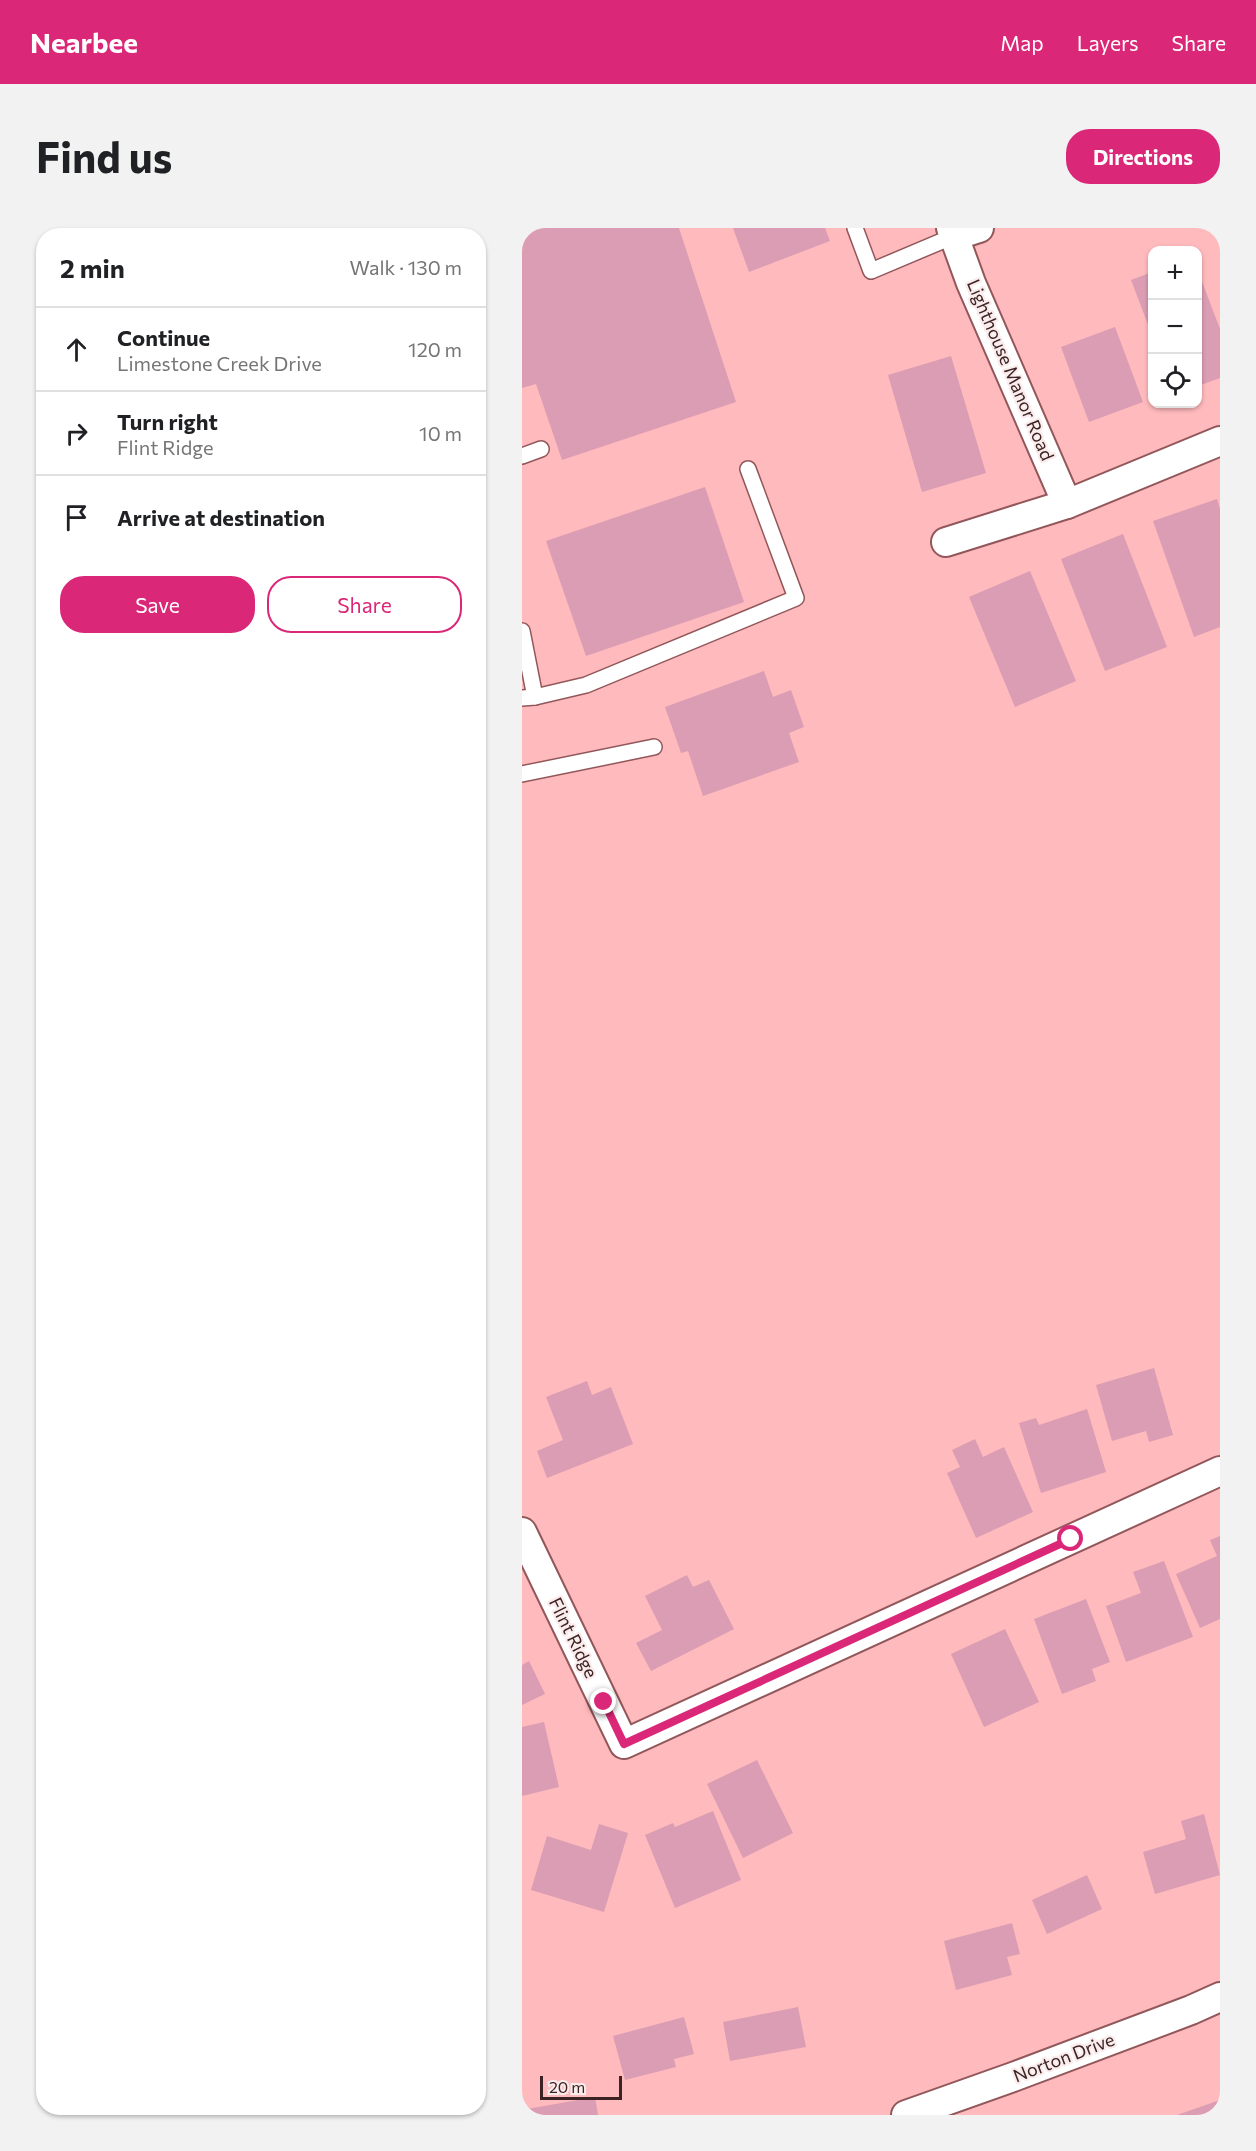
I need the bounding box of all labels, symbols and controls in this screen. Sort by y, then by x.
text: Nearbee [30,25,138,59]
text: Map [1000,30,1044,55]
text: Layers [1077,30,1139,55]
text: Share [1172,30,1226,55]
button: Directions [1066,129,1220,184]
text: Find us [36,130,172,182]
map controls [1148,246,1202,408]
button: + [1148,246,1202,300]
text: 2 min [60,252,125,283]
text: Walk · 130 m [350,255,462,279]
street label: Lighthouse Manor Road [963,276,1059,464]
button: − [1148,300,1202,354]
text: Continue [117,324,210,351]
icon: ahead [60,333,93,366]
text: 120 m [408,337,462,361]
text: Limestone Creek Drive [117,351,322,375]
button: locate [1148,354,1202,408]
text: Turn right [117,408,218,435]
icon: right [60,417,93,450]
text: 10 m [419,421,462,445]
text: Flint Ridge [117,435,213,459]
icon: arrive [60,501,93,534]
text: Arrive at destination [117,504,325,531]
button: Save [60,576,255,633]
button: Share [267,576,462,633]
route start [1057,1525,1083,1551]
street label: Flint Ridge [545,1594,603,1681]
route end [590,1688,616,1714]
street label: Norton Drive [1010,2028,1117,2086]
scale bar [540,2073,622,2100]
text: 20 m [549,2077,585,2096]

